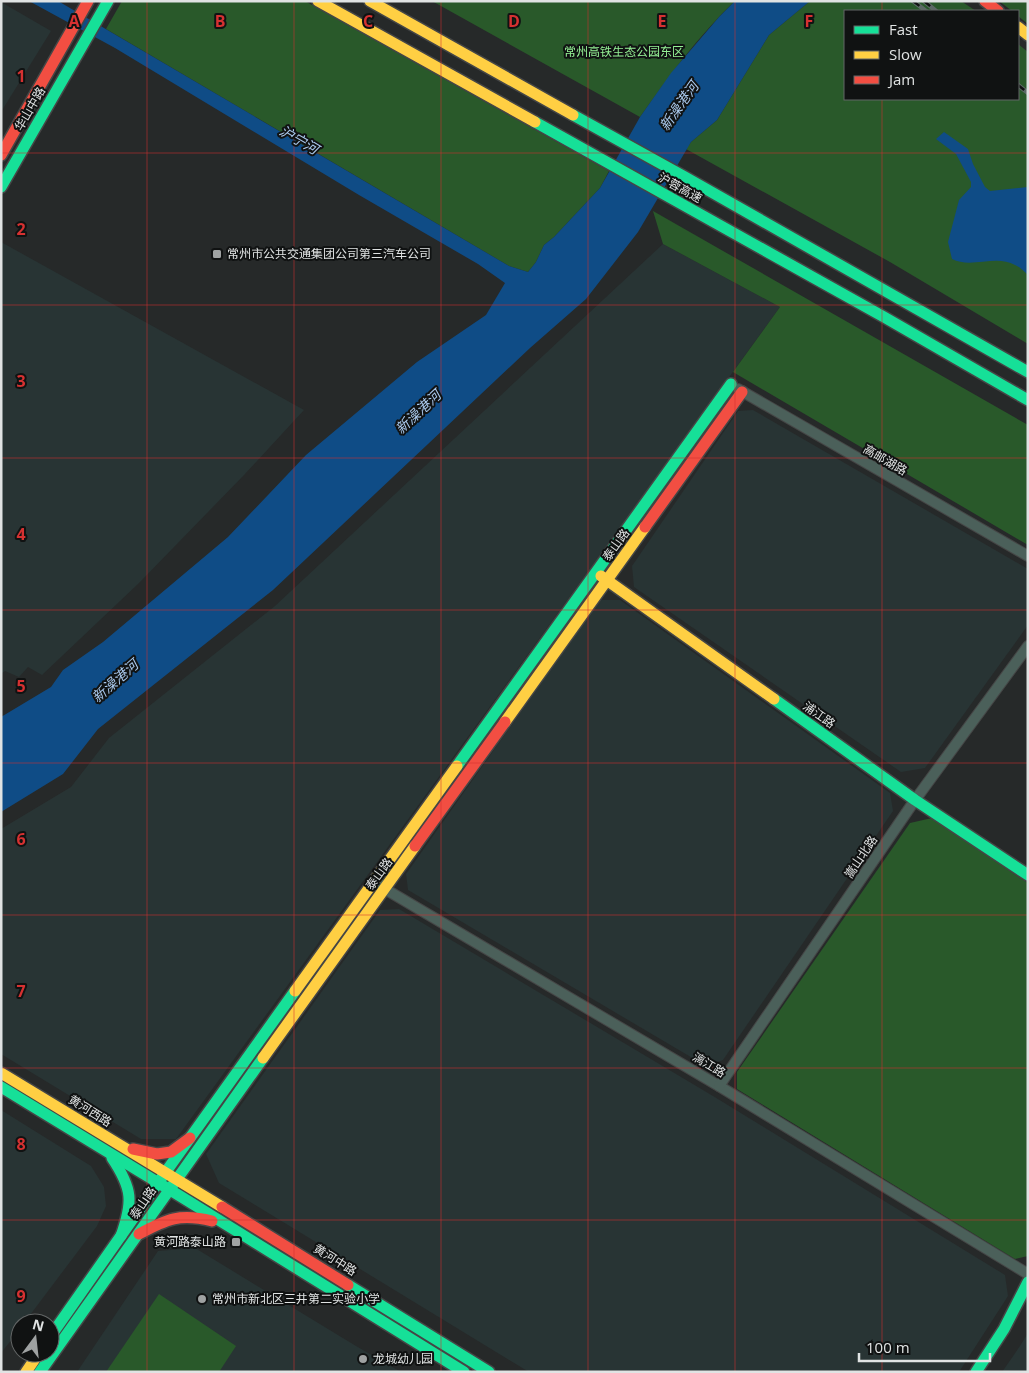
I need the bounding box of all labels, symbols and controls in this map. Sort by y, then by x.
text: A [68,10,80,32]
text: B [215,10,225,32]
text: C [363,10,373,32]
text: D [508,10,520,32]
text: E [658,10,667,32]
text: F [805,10,813,32]
legend [844,10,1019,100]
text: Fast [889,19,918,39]
park label: 常州高铁生态公园东区 [564,43,684,60]
text: Slow [889,44,922,64]
text: 1 [16,65,26,87]
text: Jam [887,69,915,89]
water label: 新澡港河 [655,75,704,134]
street label: 华山中路 [10,84,49,134]
water label: 沪宁河 [276,121,325,160]
street label: 沪蓉高速 [655,168,705,207]
text: 2 [16,218,26,240]
place label: 常州市公共交通集团公司第三汽车公司 [227,245,431,262]
marker: 常州市公共交通集团公司第三汽车公司 [211,248,223,260]
text: 3 [16,370,26,392]
water label: 新澡港河 [391,384,447,438]
street label: 高邮湖路 [860,440,910,479]
text: 4 [16,523,26,545]
street label: 泰山路 [598,525,633,564]
water label: 新澡港河 [87,653,144,706]
text: 5 [16,675,26,697]
street label: 浦江路 [800,697,839,732]
text: 6 [16,828,26,850]
street label: 嵩山北路 [840,832,881,881]
street label: 泰山路 [361,854,396,893]
text: 7 [16,980,26,1002]
street label: 漓江路 [689,1048,729,1081]
street label: 黄河西路 [65,1091,115,1131]
text: 8 [16,1133,26,1155]
street label: 泰山路 [125,1183,160,1222]
place label: 黄河路泰山路 [154,1233,226,1250]
marker: 黄河路泰山路 [230,1236,242,1248]
street label: 黄河中路 [310,1240,360,1280]
text: 9 [16,1285,26,1307]
place label: 常州市新北区三井第二实验小学 [212,1290,380,1307]
marker: 常州市新北区三井第二实验小学 [196,1293,208,1305]
north arrow [10,1313,60,1363]
text: N [31,1314,46,1336]
scale bar [859,1330,990,1362]
text: 100 m [866,1337,910,1357]
place label: 龙城幼儿园 [373,1350,433,1367]
marker: 龙城幼儿园 [357,1353,369,1365]

